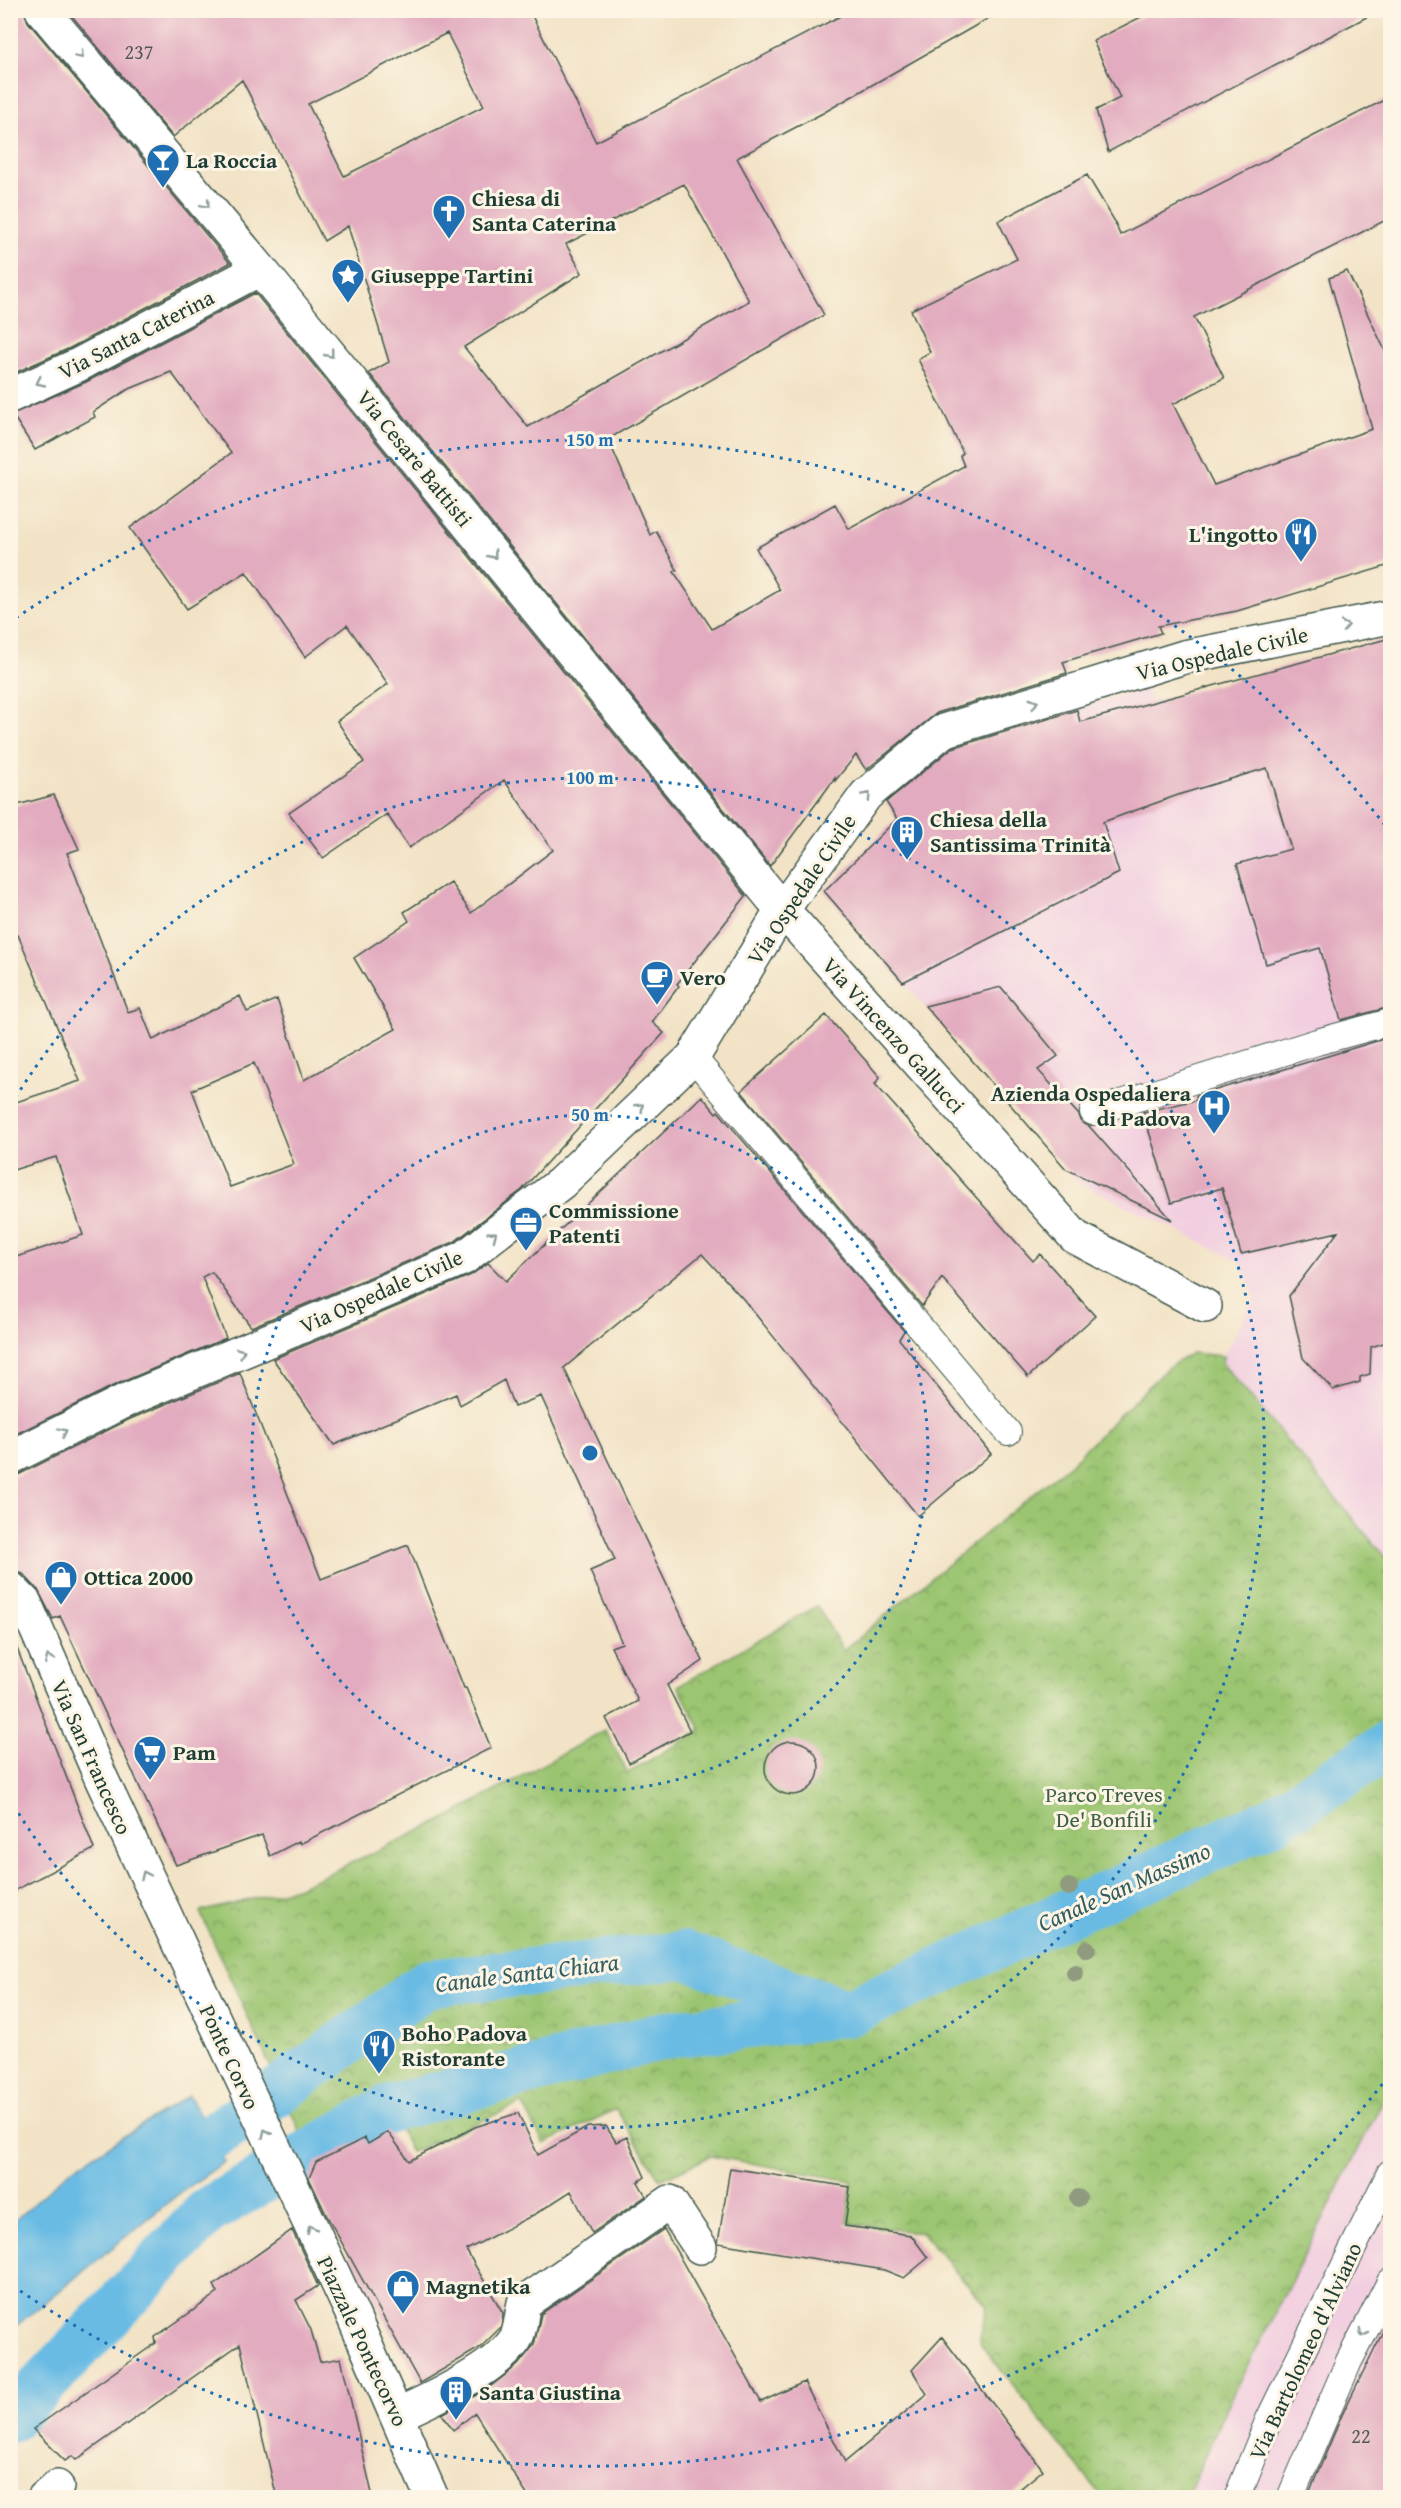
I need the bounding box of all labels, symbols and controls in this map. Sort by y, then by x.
house number: 237 [125,37,153,66]
one-way arrow [73,48,84,59]
bar icon: La Roccia [145,142,181,189]
place label: La Roccia [186,144,278,176]
place label: Chiesa di Santa Caterina [472,182,617,239]
church icon: Chiesa di Santa Caterina [431,193,467,240]
one-way arrow [199,197,210,208]
place icon: Giuseppe Tartini [330,257,366,304]
place label: Giuseppe Tartini [371,259,533,291]
street label: Via Santa Caterina [53,281,220,387]
one-way arrow [323,348,334,359]
one-way arrow [36,375,47,387]
street label: Via Cesare Battisti [350,382,480,534]
text: 150 m [566,426,614,453]
restaurant icon: L'ingotto [1283,516,1319,563]
place label: L'ingotto [1189,518,1278,550]
one-way arrow [486,548,497,559]
street label: Via Ospedale Civile [1133,618,1311,688]
one-way arrow [1340,620,1350,633]
one-way arrow [1028,698,1039,710]
text: 100 m [566,764,614,791]
one-way arrow [860,792,871,802]
place label: Chiesa della Santissima Trinità [930,803,1112,860]
street label: Via Ospedale Civile [739,807,863,971]
building icon: Chiesa della Santissima Trinità [889,814,925,861]
street label: Via Vincenzo Gallucci [815,950,973,1120]
cafe icon: Vero [639,959,675,1006]
place label: Vero [680,961,726,993]
place label: Azienda Ospedaliera di Padova [991,1077,1192,1134]
hospital icon: Azienda Ospedaliera di Padova [1196,1088,1232,1135]
text: 50 m [571,1101,610,1128]
one-way arrow [633,1103,643,1114]
place label: Commissione Patenti [549,1194,679,1251]
office icon: Commissione Patenti [508,1205,544,1252]
one-way arrow [486,1232,497,1243]
street label: Via Ospedale Civile [294,1241,468,1341]
one-way arrow [235,1347,246,1359]
one-way arrow [57,1427,68,1439]
centre of rings [580,1443,600,1463]
shop icon: Ottica 2000 [43,1559,79,1606]
place label: Ottica 2000 [84,1561,193,1593]
one-way arrow [44,1654,56,1665]
street label: Via San Francesco [44,1675,140,1839]
supermarket icon: Pam [132,1734,168,1781]
place label: Pam [173,1736,216,1768]
park label: Parco Treves De' Bonfili [1045,1778,1163,1835]
water label: Canale San Massimo [1032,1833,1216,1940]
one-way arrow [141,1871,153,1882]
water label: Canale Santa Chiara [433,1944,621,2001]
street label: Ponte Corvo [192,1999,268,2115]
place label: Boho Padova Ristorante [402,2017,528,2074]
restaurant icon: Boho Padova Ristorante [361,2028,397,2075]
one-way arrow [261,2129,273,2140]
one-way arrow [306,2224,318,2235]
street label: Via Bartolomeo d'Alviano [1241,2237,1369,2465]
street label: Piazzale Pontecorvo [309,2251,417,2431]
shop icon: Magnetika [385,2268,421,2315]
place label: Magnetika [426,2270,531,2302]
one-way arrow [1359,2327,1370,2337]
building icon: Santa Giustina [438,2374,474,2421]
place label: Santa Giustina [479,2376,622,2408]
house number: 22 [1351,2421,1371,2450]

